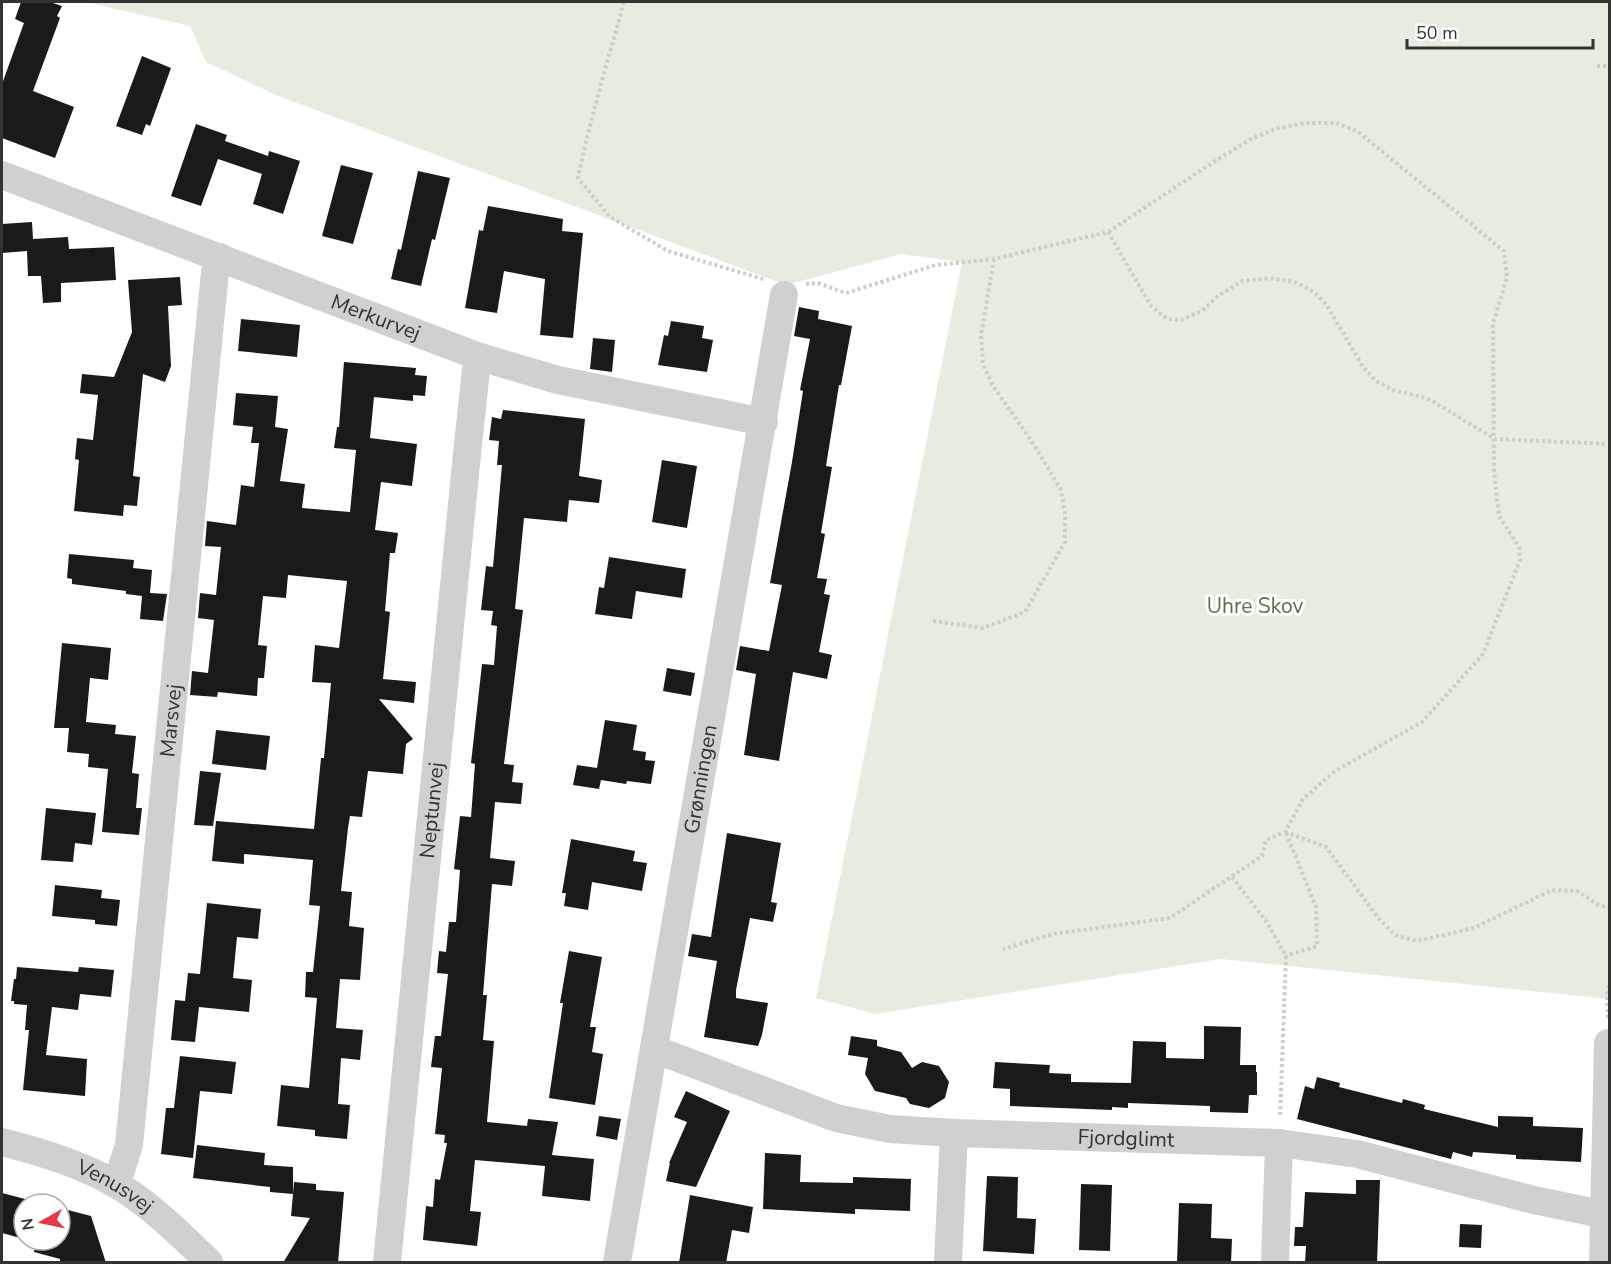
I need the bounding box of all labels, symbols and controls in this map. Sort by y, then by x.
scale bar [1407,12,1593,50]
text: 50 m [1416,21,1458,45]
street label: Merkurvej [327,288,425,347]
park label: Uhre Skov [1207,592,1304,620]
street label: Marsvej [153,683,188,758]
street label: Grønningen [677,722,724,836]
street label: Neptunvej [413,761,450,860]
street label: Fjordglimt [1077,1123,1175,1154]
street label: Venusvej [72,1152,159,1219]
north arrow [12,1192,72,1252]
text: N [16,1217,40,1232]

